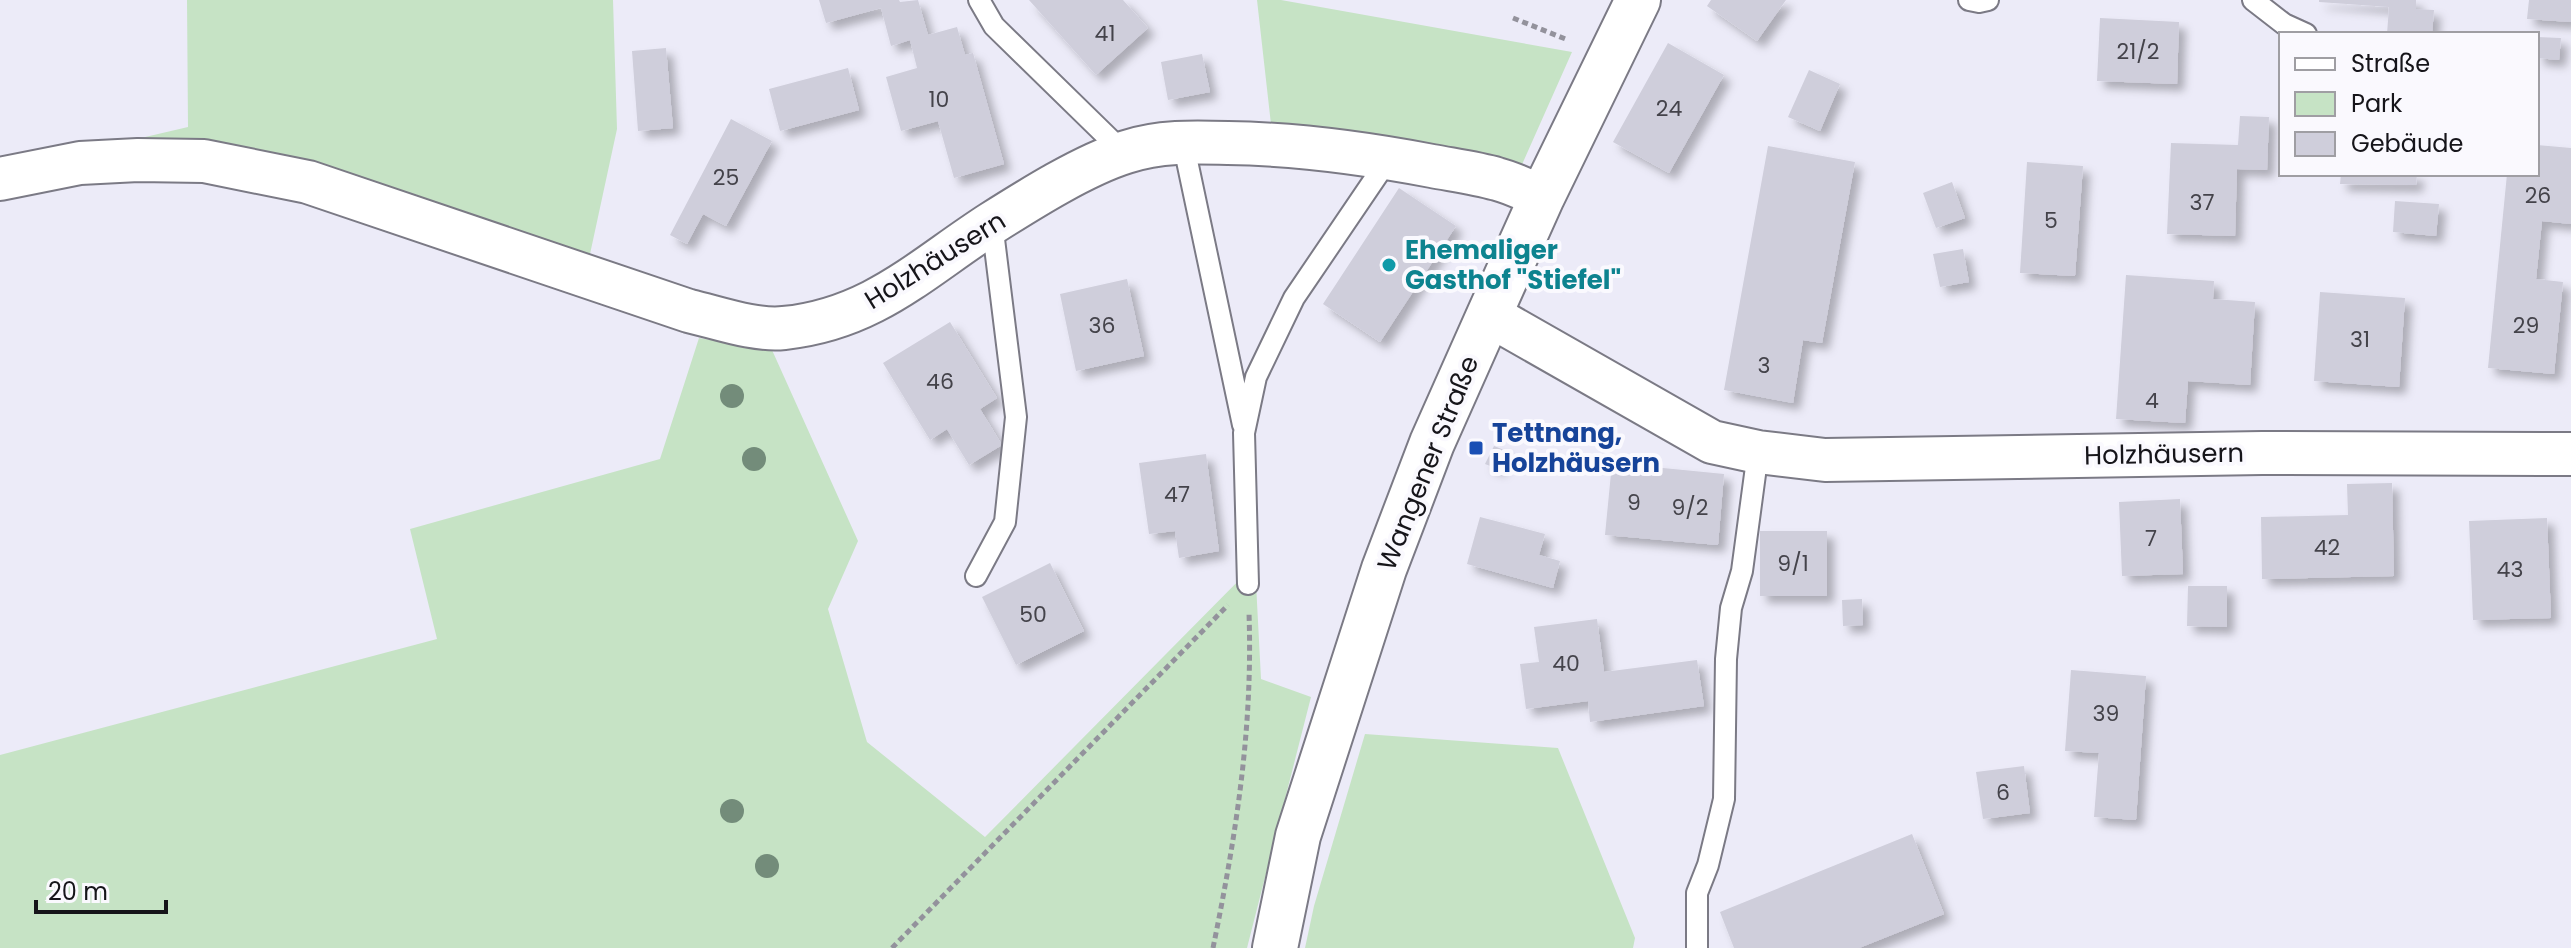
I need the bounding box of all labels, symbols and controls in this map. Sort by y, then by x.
house number: 41 [1095,18,1115,49]
legend [2279,32,2539,176]
house number: 21/2 [2117,36,2159,67]
text: Straße [2351,47,2430,80]
house number: 10 [929,84,949,115]
text: Park [2351,87,2403,120]
house number: 24 [1656,93,1682,124]
text: Gebäude [2351,127,2463,160]
house number: 25 [713,162,739,193]
house number: 26 [2525,180,2551,211]
house number: 37 [2190,187,2214,218]
street label: Holzhäusern [858,202,1012,318]
house number: 5 [2044,205,2058,236]
place label: Ehemaliger Gasthof "Stiefel" [1405,232,1621,298]
marker: Ehemaliger Gasthof "Stiefel" [1380,256,1398,274]
house number: 36 [1089,310,1115,341]
house number: 29 [2513,310,2539,341]
house number: 31 [2350,324,2370,355]
street label: Wangener Straße [1369,350,1487,576]
house number: 3 [1758,350,1770,381]
house number: 46 [926,366,954,397]
house number: 4 [2145,385,2159,416]
place label: Tettnang, Holzhäusern [1492,415,1660,481]
street label: Holzhäusern [2084,435,2244,473]
marker: Tettnang, Holzhäusern [1467,439,1485,457]
house number: 47 [1164,479,1190,510]
house number: 9 [1627,487,1641,518]
house number: 9/2 [1672,492,1708,523]
house number: 7 [2145,523,2157,554]
house number: 42 [2314,532,2340,563]
house number: 9/1 [1777,548,1809,579]
house number: 43 [2497,554,2523,585]
house number: 50 [1019,599,1047,630]
house number: 40 [1552,648,1580,679]
house number: 39 [2093,698,2119,729]
house number: 6 [1996,777,2010,808]
scale bar [36,864,166,914]
text: 20 m [48,875,108,908]

